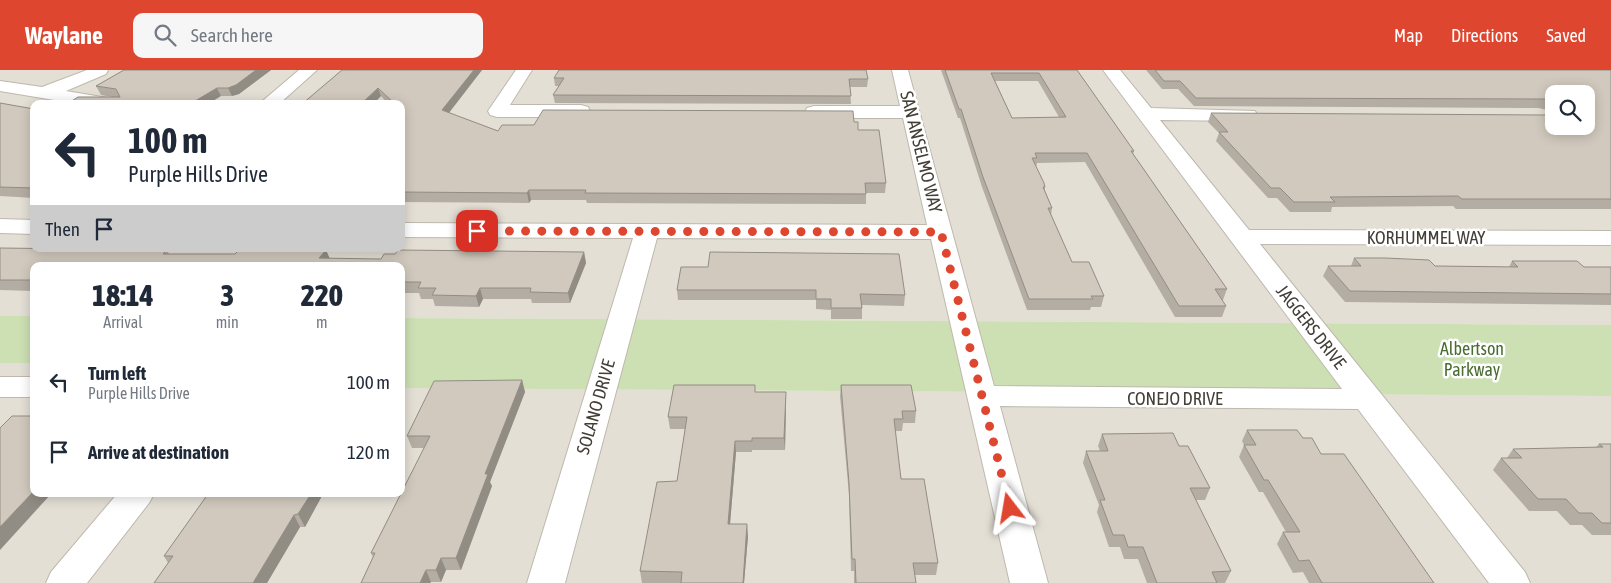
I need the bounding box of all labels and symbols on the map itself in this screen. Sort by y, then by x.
street label: SAN ANSELMO WAY [896,89,947,215]
pin [456,210,498,252]
street label: KORHUMMEL WAY [1367,227,1485,248]
street label: JAGGERS DRIVE [1272,281,1351,373]
park label: Albertson Parkway [1440,338,1504,380]
street label: SOLANO DRIVE [572,357,619,457]
street label: CONEJO DRIVE [1127,388,1223,409]
position arrow [983,481,1035,533]

